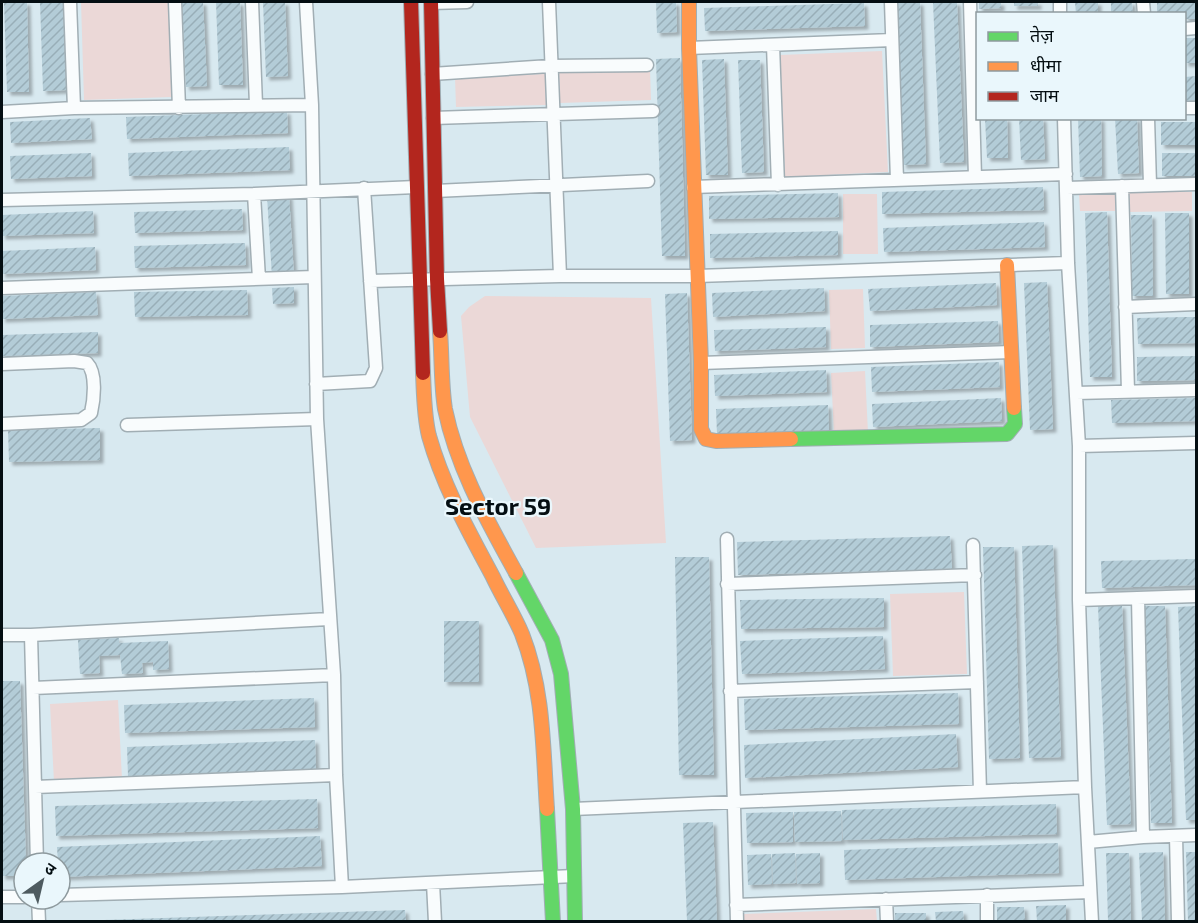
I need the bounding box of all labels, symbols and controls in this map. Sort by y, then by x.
legend [976,12,1186,120]
text: तेज़ [1030,24,1054,46]
text: धीमा [1030,54,1061,76]
text: जाम [1030,84,1060,106]
district label: Sector 59 [445,491,551,520]
north arrow [12,851,72,911]
text: उ [41,858,60,879]

